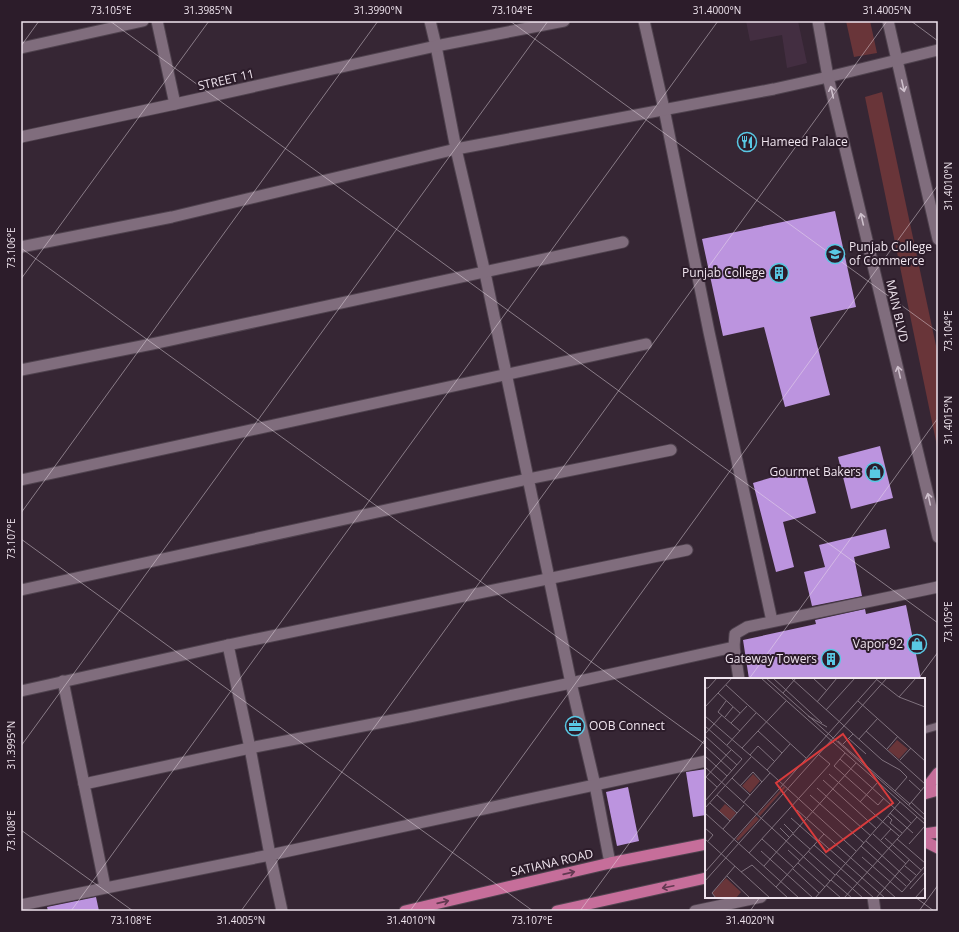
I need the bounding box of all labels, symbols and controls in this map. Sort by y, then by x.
text: 73.105°E [90,3,132,17]
text: 31.3985°N [184,3,232,17]
text: 31.3990°N [354,3,402,17]
text: 73.104°E [491,3,533,17]
text: 31.4000°N [693,3,741,17]
text: 31.4005°N [863,3,911,17]
street label: STREET 11 [196,65,256,94]
one-way arrow [899,80,907,93]
one-way arrow [827,86,835,99]
restaurant icon: Hameed Palace [736,131,758,153]
place label: Hameed Palace [761,133,848,150]
text: 31.4010°N [941,162,955,210]
one-way arrow [858,212,865,225]
text: 73.106°E [4,227,18,269]
place label: Punjab College of Commerce [849,238,932,269]
school or university icon: Punjab College of Commerce [824,243,846,265]
building icon: Punjab College [768,262,790,284]
place label: Punjab College [682,264,765,281]
street label: MAIN BLVD [882,278,913,344]
text: 73.104°E [941,310,955,352]
one-way arrow [894,366,902,379]
text: 31.4015°N [941,396,955,444]
shop icon: Gourmet Bakers [864,461,886,483]
place label: Gourmet Bakers [769,463,861,480]
one-way arrow [925,492,932,505]
text: 73.107°E [4,518,18,560]
text: 73.105°E [941,601,955,643]
shop icon: Vapor 92 [906,633,928,655]
place label: Vapor 92 [853,635,903,652]
building icon: Gateway Towers [820,648,842,670]
place label: Gateway Towers [725,650,817,667]
inset map [705,678,925,898]
office icon: OOB Connect [564,715,586,737]
place label: OOB Connect [589,717,665,734]
text: 31.3995°N [4,721,18,769]
text: 73.108°E [4,810,18,852]
street label: SATIANA ROAD [509,845,595,880]
one-way arrow [562,868,575,876]
one-way arrow [662,883,675,891]
one-way arrow [436,898,449,906]
text: 73.108°E [110,913,152,927]
text: 31.4005°N [217,913,265,927]
text: 31.4010°N [387,913,435,927]
text: 73.107°E [511,913,553,927]
text: 31.4020°N [726,913,774,927]

